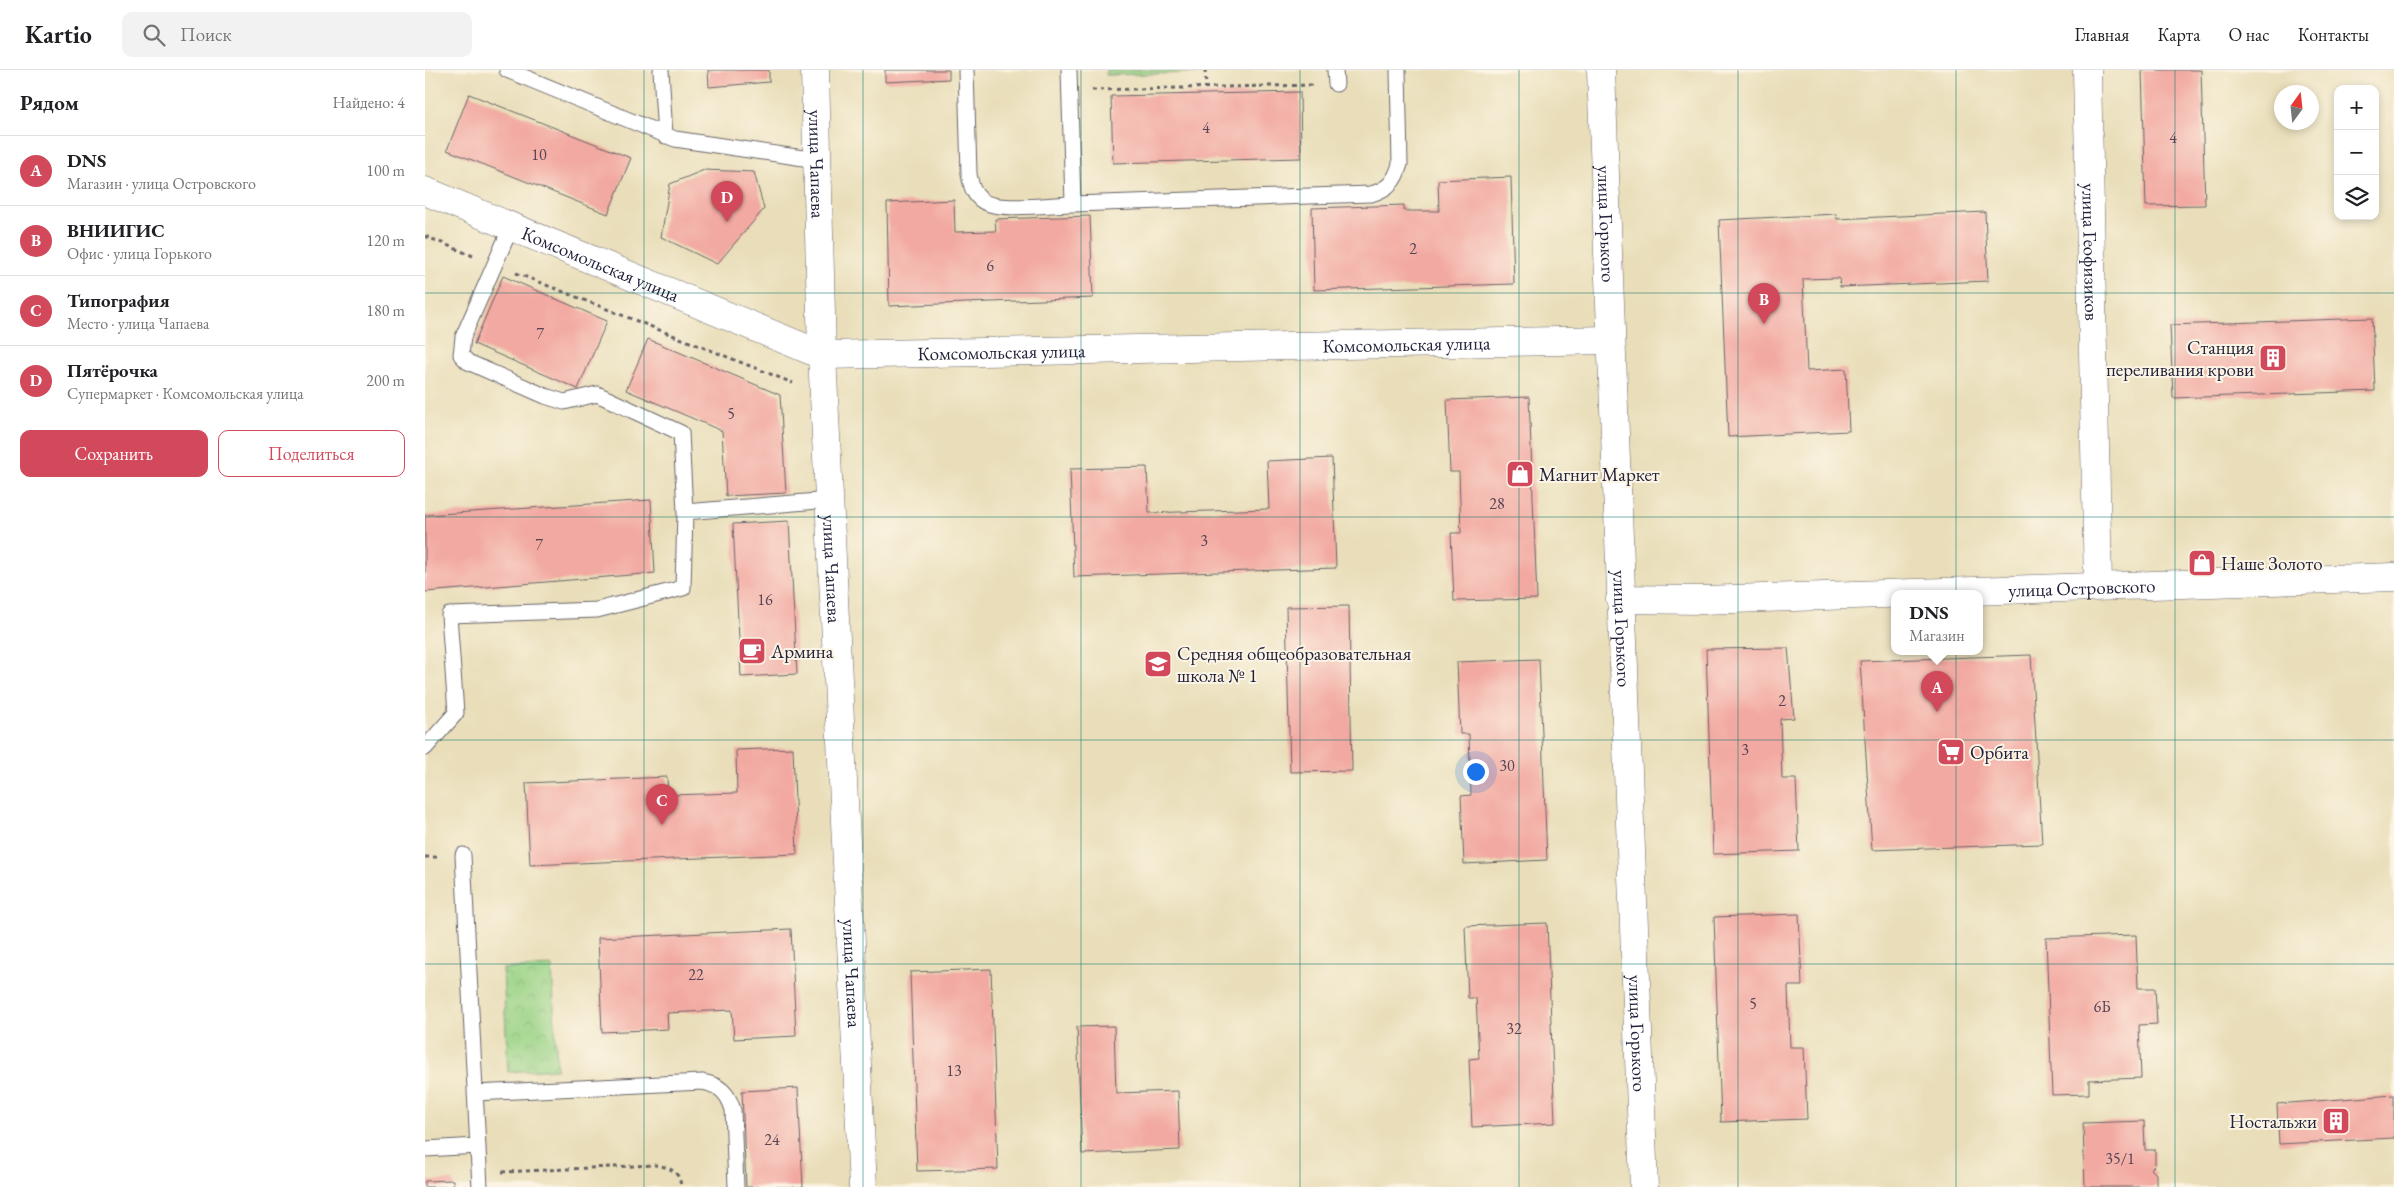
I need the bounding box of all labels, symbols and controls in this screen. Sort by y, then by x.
search box [122,12,472,57]
text: Kartio [25,19,92,50]
icon: search [140,21,168,49]
text: Поиск [180,22,232,47]
text: Главная [2075,23,2129,46]
text: Карта [2157,23,2200,46]
text: О нас [2228,23,2270,46]
text: Контакты [2298,23,2369,46]
north arrow [2274,85,2319,130]
map controls [2334,85,2379,220]
button: + [2334,85,2379,130]
text: Рядом [20,89,79,116]
text: Найдено: 4 [333,92,405,113]
street label: улица Чапаева [803,109,831,219]
house number: 4 [1202,117,1210,138]
house number: 4 [2169,127,2177,148]
button: − [2334,130,2379,175]
house number: 10 [531,144,547,165]
text: DNS [67,148,106,173]
text: A [30,160,42,181]
text: 100 m [366,160,405,181]
street label: улица Горького [1592,165,1621,283]
text: Магазин · улица Островского [67,173,256,194]
button: layers [2334,175,2379,220]
pin: D [711,181,743,222]
street label: улица Геофизиков [2076,183,2104,321]
text: ВНИИГИС [67,218,165,243]
street label: Комсомольская улица [518,220,683,308]
text: B [31,230,41,251]
text: 120 m [366,230,405,251]
house number: 2 [1409,238,1417,259]
text: Офис · улица Горького [67,243,212,264]
house number: 6 [986,255,994,276]
pin: B [1748,283,1780,324]
text: Типография [67,288,170,313]
text: C [30,300,42,321]
text: 180 m [366,300,405,321]
text: Место · улица Чапаева [67,313,209,334]
house number: 7 [536,323,544,344]
street label: Комсомольская улица [1322,330,1491,358]
place label: Станция переливания крови [2106,335,2254,382]
street label: Комсомольская улица [917,338,1086,366]
building icon: Станция переливания крови [2258,343,2288,373]
text: Пятёрочка [67,358,158,383]
text: D [30,370,42,391]
text: 200 m [366,370,405,391]
text: Супермаркет · Комсомольская улица [67,383,304,404]
house number: 5 [727,403,735,424]
button: Сохранить [20,430,208,477]
button: Поделиться [218,430,405,477]
shop icon: Магнит Маркет [1505,459,1535,489]
place label: Магнит Маркет [1539,462,1660,487]
house number: 28 [1489,493,1505,514]
street label: улица Чапаева [817,514,847,624]
house number: 3 [1200,530,1208,551]
house number: 7 [535,534,543,555]
shop icon: Наше Золото [2187,548,2217,578]
place label: Наше Золото [2221,551,2323,576]
street label: улица Горького [1607,570,1637,688]
street label: улица Островского [2008,573,2156,603]
house number: 16 [757,589,773,610]
popup [1891,590,1983,655]
text: DNS [1909,600,1949,625]
text: Магазин [1909,625,1965,646]
cafe icon: Армина [737,636,767,666]
place label: Армина [770,639,834,664]
place label: Средняя общеобразовательная школа № 1 [1177,641,1412,688]
school or university icon: Средняя общеобразовательная школа № 1 [1143,649,1173,679]
pin: A [1921,671,1953,712]
house number: 2 [1778,690,1786,711]
supermarket icon: Орбита [1936,737,1966,767]
house number: 3 [1741,739,1749,760]
place label: Орбита [1970,740,2029,765]
house number: 30 [1499,755,1515,776]
your location [1463,759,1489,785]
pin: C [646,784,678,825]
street label: улица Чапаева [837,918,867,1029]
house number: 22 [688,964,704,985]
street label: улица Горького [1623,974,1652,1092]
house number: 5 [1749,993,1757,1014]
house number: 6Б [2093,996,2111,1017]
house number: 32 [1506,1018,1522,1039]
house number: 13 [946,1060,962,1081]
building icon: Ностальжи [2321,1106,2351,1136]
place label: Ностальжи [2229,1109,2317,1134]
house number: 24 [764,1129,780,1150]
house number: 35/1 [2105,1148,2135,1169]

